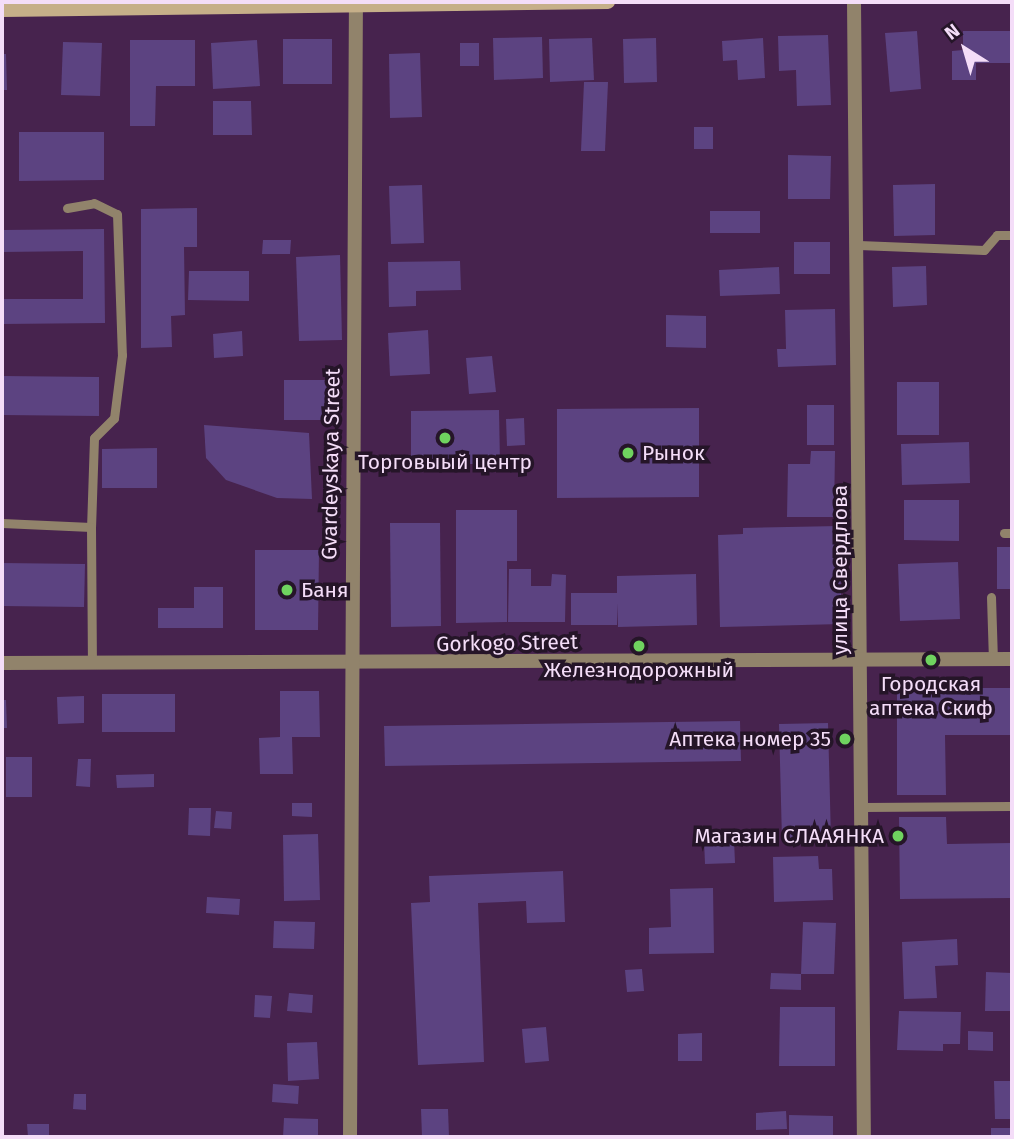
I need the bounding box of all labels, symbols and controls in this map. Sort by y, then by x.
north arrow [930,14,1000,84]
text: N [940,19,964,45]
street label: Gvardeyskaya Street [317,368,345,560]
marker: Торговыый центр [437,430,453,446]
place label: Рынок [642,440,705,466]
marker: Рынок [620,445,636,461]
place label: Торговыый центр [358,449,532,475]
street label: улица Свердлова [827,485,853,655]
place label: Баня [301,577,349,603]
marker: Баня [279,582,295,598]
street label: Gorkogo Street [436,629,578,657]
marker: Железнодорожный [631,638,647,654]
marker: Городская аптека Скиф [923,652,939,668]
place label: Железнодорожный [544,657,734,683]
place label: Городская аптека Скиф [869,671,993,721]
place label: Аптека номер 35 [669,726,831,752]
marker: Аптека номер 35 [837,731,853,747]
place label: Магазин СЛААЯНКА [694,823,884,849]
marker: Магазин СЛААЯНКА [890,828,906,844]

